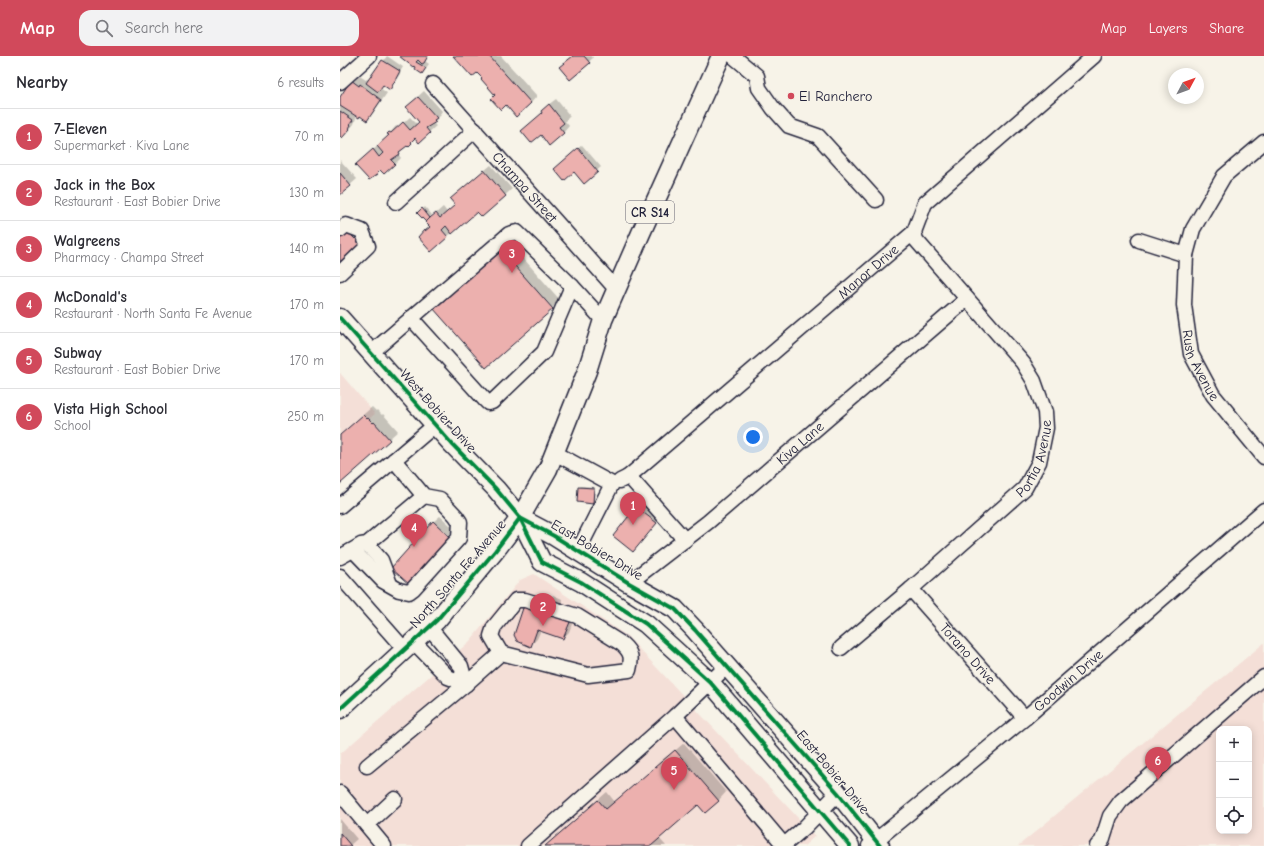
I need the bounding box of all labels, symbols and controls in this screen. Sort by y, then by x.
search box [79,10,359,46]
text: Map [20,17,55,39]
icon: search [93,17,115,39]
text: Search here [125,19,203,37]
text: Map [1100,20,1127,37]
text: Layers [1149,20,1187,37]
text: Share [1209,20,1244,37]
north arrow [1168,68,1204,104]
text: Nearby [16,73,67,92]
text: 6 results [277,75,324,90]
place label: El Ranchero [799,88,872,105]
marker: El Ranchero [786,91,796,101]
text: 7-Eleven [54,120,107,138]
text: 1 [26,129,32,144]
text: 70 m [295,129,324,144]
text: Supermarket · Kiva Lane [54,138,189,153]
street label: Champa Street [489,148,562,227]
text: Jack in the Box [54,176,155,194]
text: 2 [26,185,32,200]
text: 130 m [289,185,324,200]
text: Restaurant · East Bobier Drive [54,194,221,209]
road number: CR S14 [626,201,674,223]
text: Walgreens [54,232,120,250]
pin: 3 [499,240,525,273]
text: 3 [26,241,32,256]
text: 140 m [290,241,324,256]
street label: Manor Drive [834,241,902,302]
text: Pharmacy · Champa Street [54,250,204,265]
text: McDonald's [54,288,127,306]
text: 4 [26,297,32,312]
text: 170 m [290,297,324,312]
text: Restaurant · North Santa Fe Avenue [54,306,252,321]
street label: Rush Avenue [1179,329,1223,404]
text: Subway [54,344,102,362]
text: 5 [26,353,32,368]
text: 170 m [290,353,324,368]
text: Restaurant · East Bobier Drive [54,362,221,377]
street label: West Bobier Drive [396,366,480,456]
text: Vista High School [54,400,168,418]
text: 6 [26,409,32,424]
text: 250 m [287,409,324,424]
text: School [54,418,91,433]
street label: Kiva Lane [773,418,827,468]
street label: Portia Avenue [1012,420,1055,501]
your location [743,427,763,447]
pin: 1 [620,492,646,525]
pin: 4 [401,514,427,547]
street label: North Santa Fe Avenue [406,516,510,632]
street label: East Bobier Drive [548,516,646,584]
pin: 2 [530,593,556,626]
street label: Torano Drive [936,619,999,688]
street label: Goodwin Drive [1030,646,1106,715]
map controls [1216,726,1252,834]
button: + [1216,726,1252,762]
street label: East Bobier Drive [793,727,873,817]
pin: 6 [1145,747,1171,780]
pin: 5 [661,757,687,790]
button: − [1216,762,1252,798]
button: locate [1216,798,1252,834]

